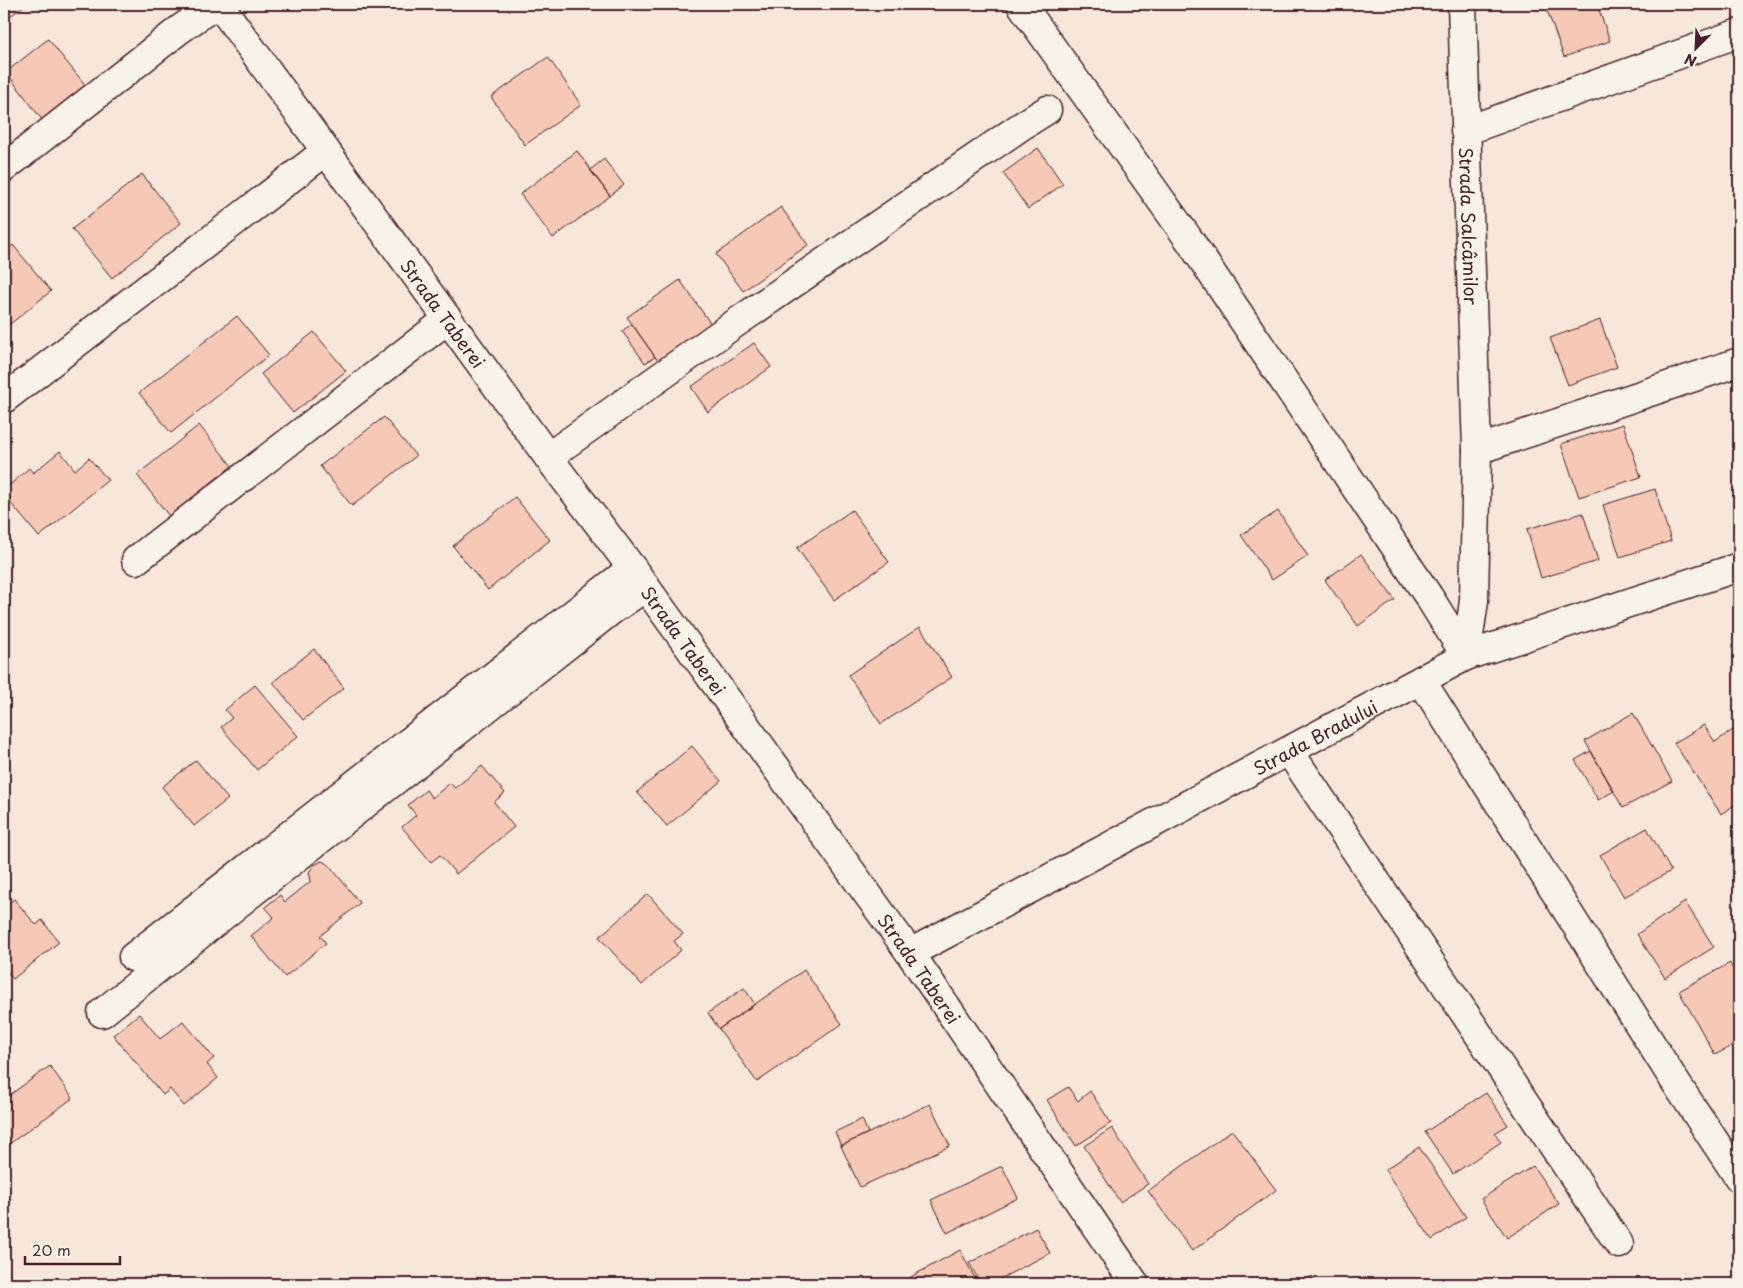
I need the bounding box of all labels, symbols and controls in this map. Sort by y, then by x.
north arrow [1670,22,1720,72]
text: N [1681,48,1700,72]
street label: Strada Salcâmilor [1453,146,1486,306]
street label: Strada Taberei [395,253,492,373]
street label: Strada Taberei [635,580,733,700]
street label: Strada Bradului [1248,692,1382,781]
street label: Strada Taberei [872,907,968,1029]
scale bar [25,1233,120,1265]
text: 20 m [32,1238,71,1261]

